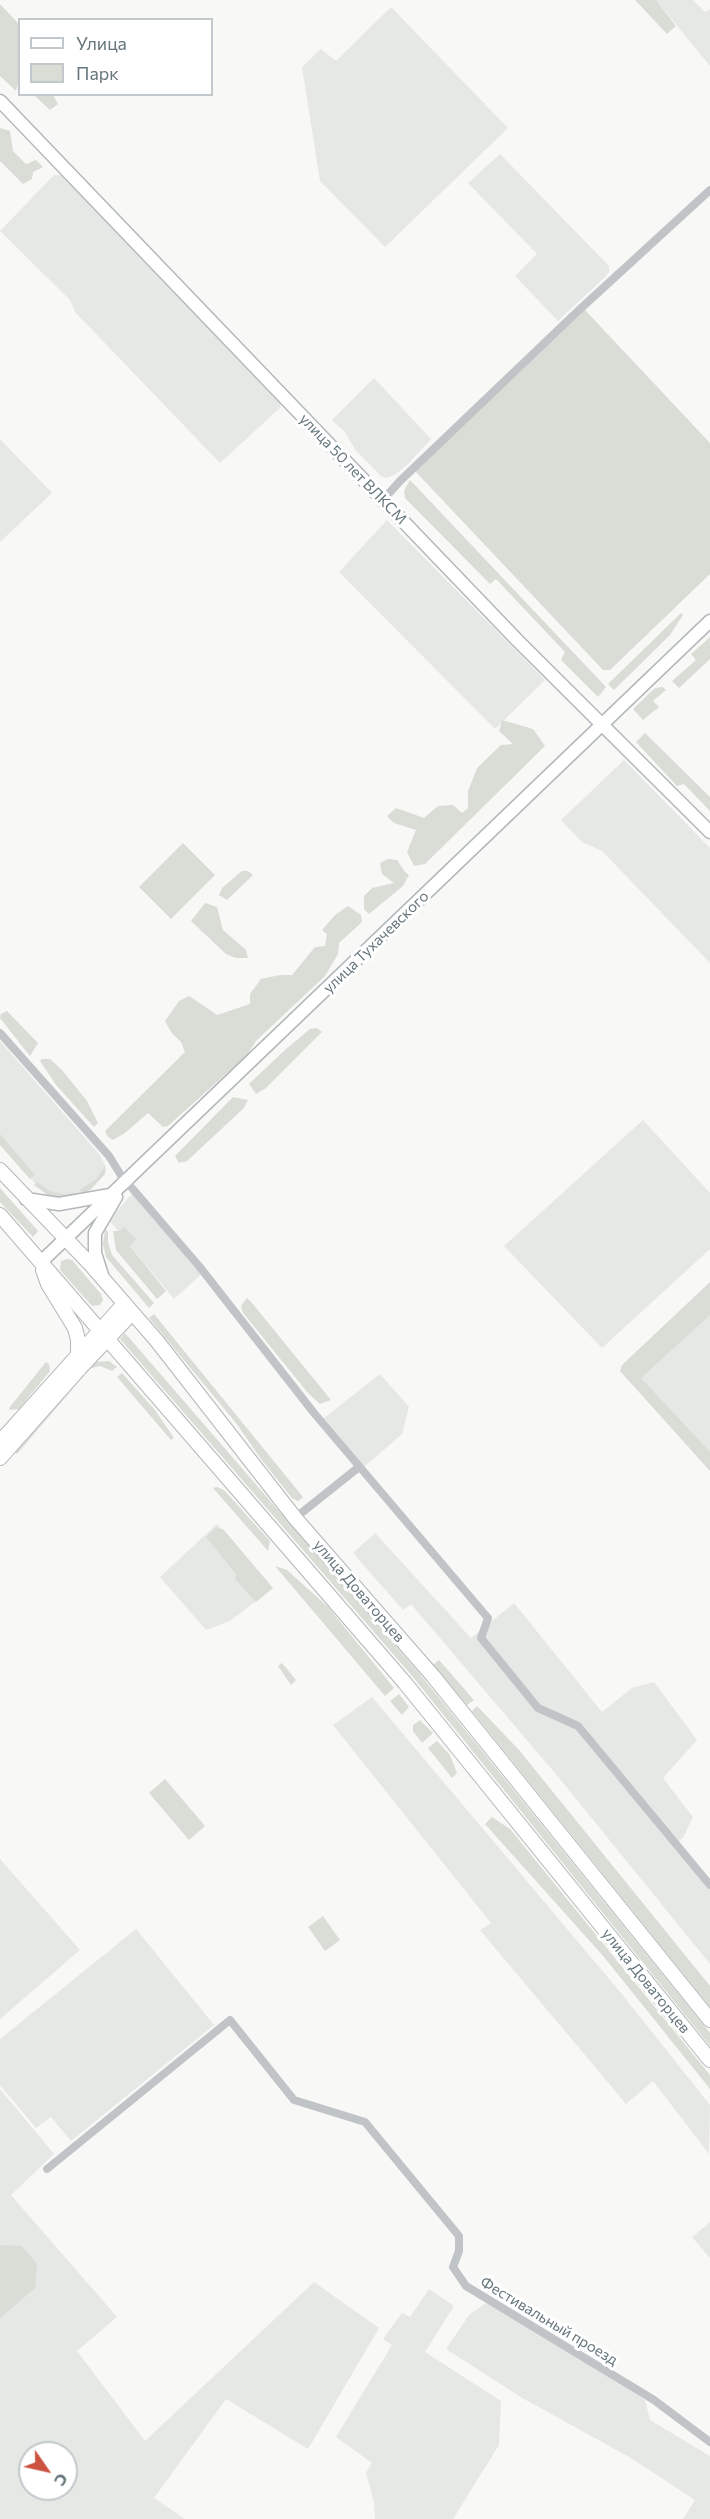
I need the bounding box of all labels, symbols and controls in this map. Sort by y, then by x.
legend [18,18,213,96]
text: Улица [76,32,127,54]
text: Парк [76,62,119,84]
street label: улица 50 лет ВЛКСМ [296,410,410,528]
street label: улица Тухачевского [320,887,432,997]
street label: улица Доваторцев [310,1536,408,1646]
street label: улица Доваторцев [598,1925,694,2037]
street label: Фестивальный проезд [477,2273,621,2369]
north arrow [18,2441,78,2501]
text: С [51,2470,73,2490]

